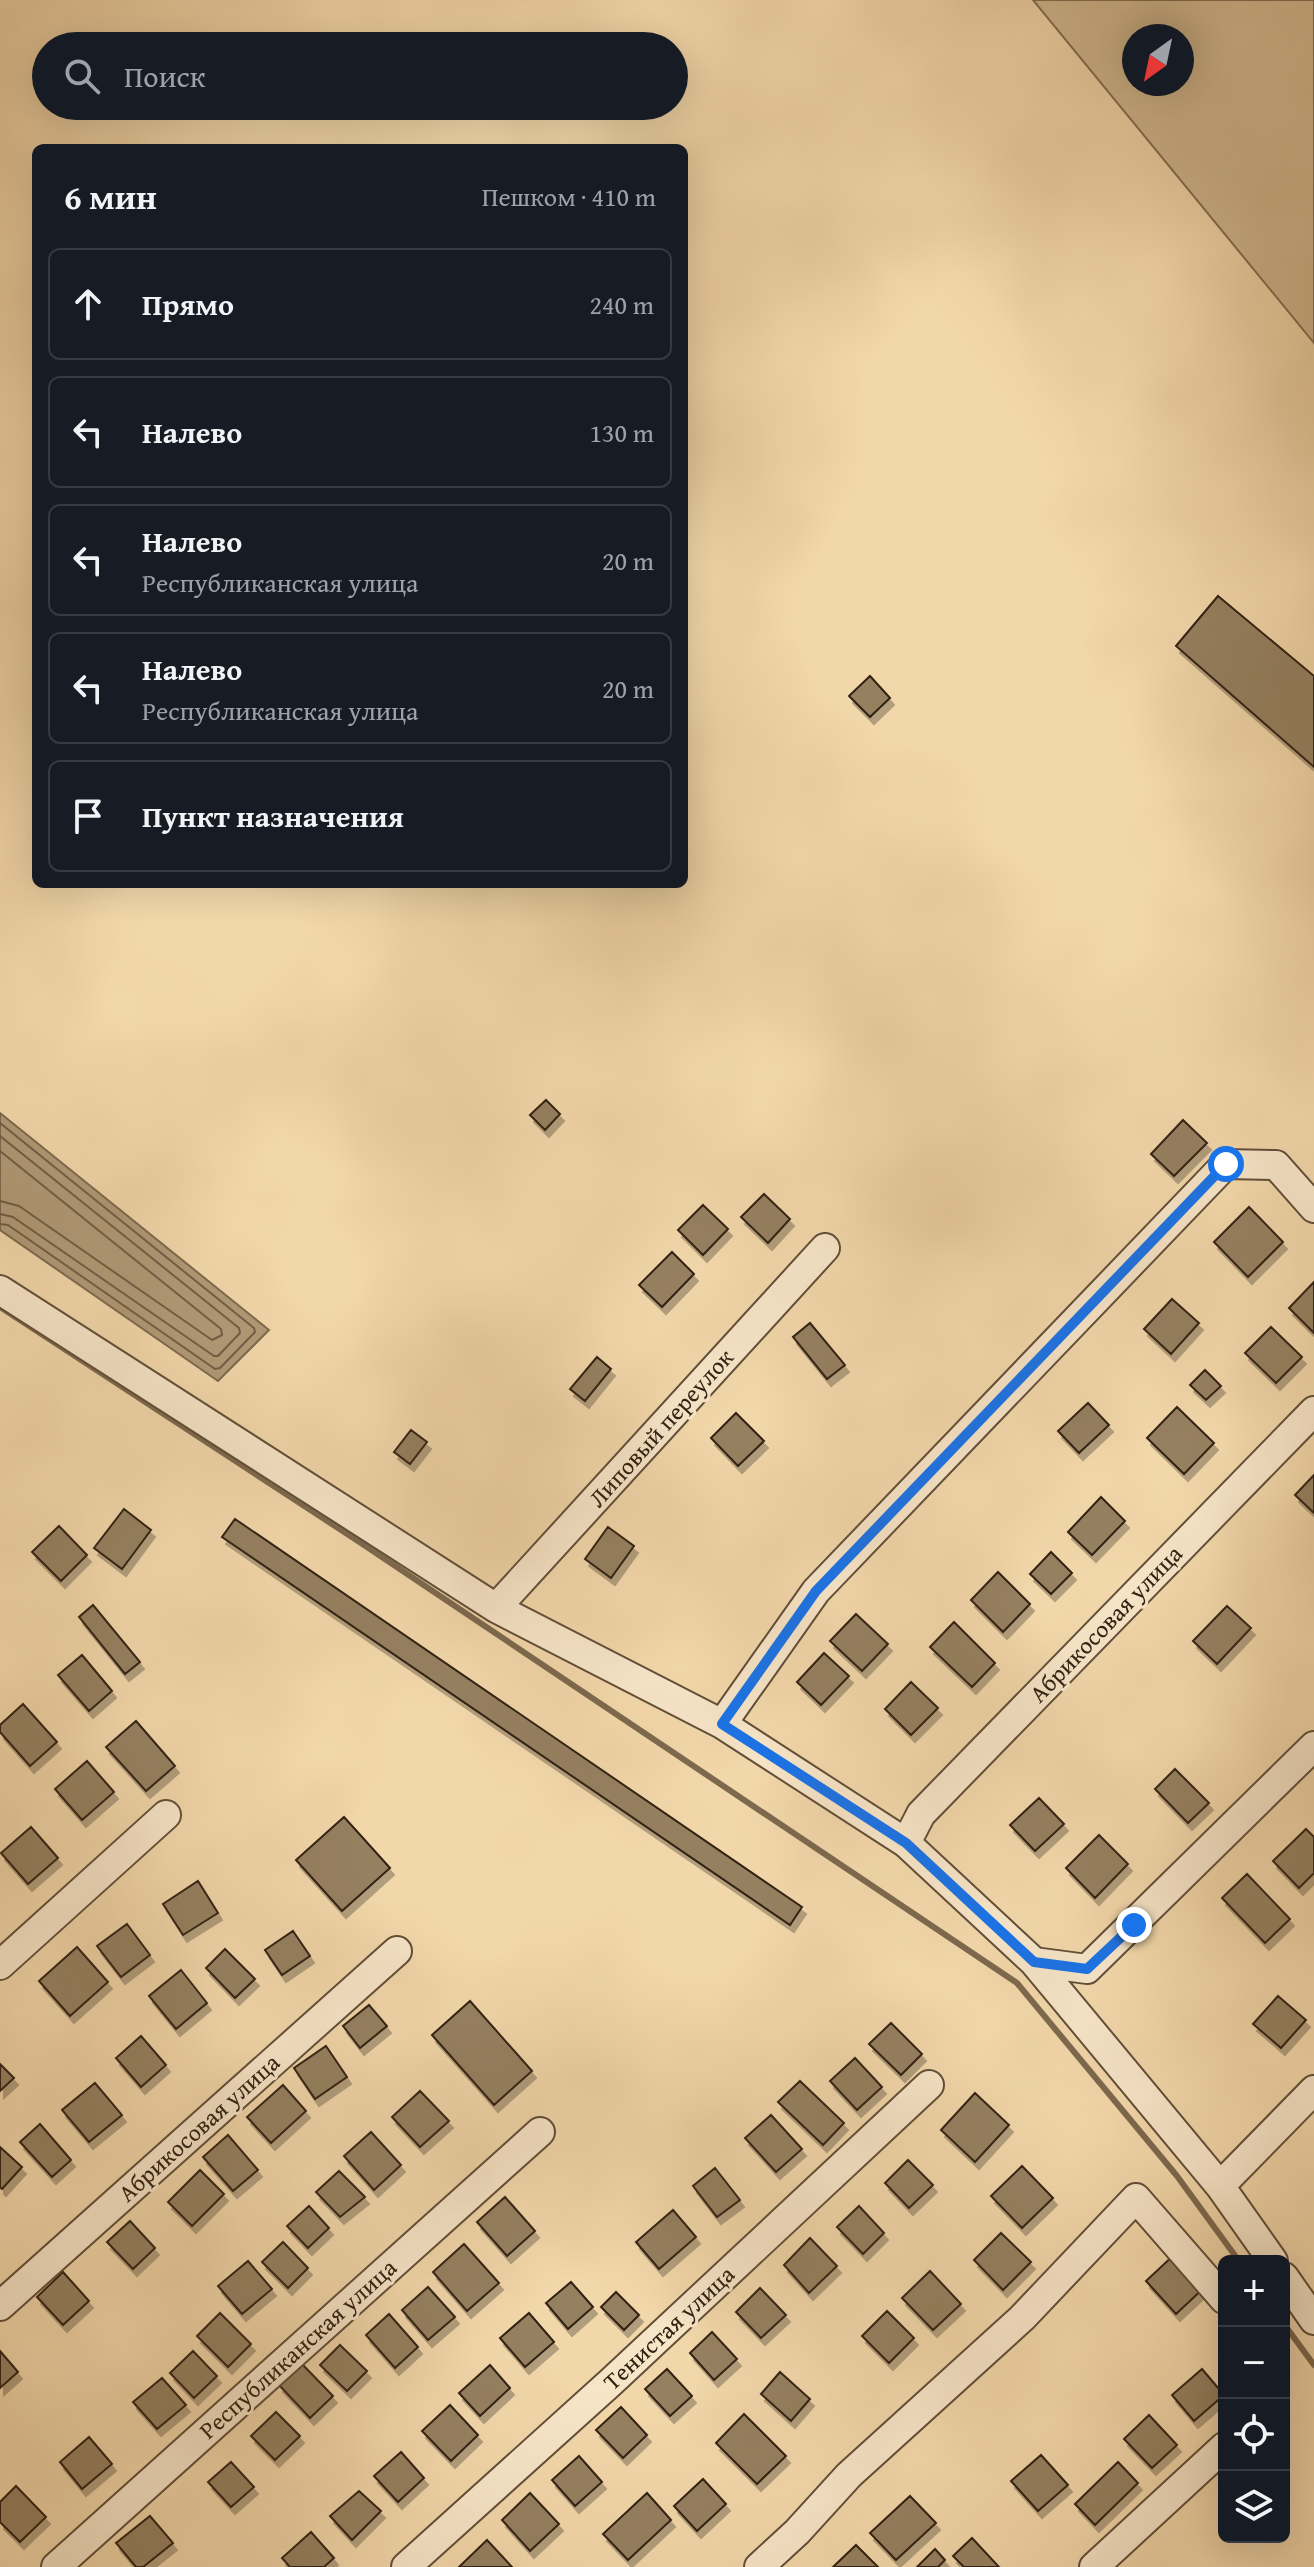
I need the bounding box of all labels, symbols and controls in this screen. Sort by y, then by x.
north arrow [1122,24,1194,96]
search box [32,32,688,120]
icon: search [60,54,104,98]
text: Поиск [124,54,206,98]
text: 6 мин [64,172,157,221]
text: Пешком · 410 m [482,177,656,216]
icon: ahead [66,282,110,326]
text: Прямо [142,282,234,326]
text: 240 m [589,285,654,324]
icon: left [66,410,110,454]
text: Налево [142,410,242,454]
text: 130 m [589,413,654,452]
text: Налево [142,519,242,563]
icon: left [66,538,110,582]
text: 20 m [602,541,654,580]
text: Республиканская улица [142,563,418,602]
text: Налево [142,647,242,691]
icon: left [66,666,110,710]
text: 20 m [602,669,654,708]
text: Республиканская улица [142,691,418,730]
icon: arrive [66,794,110,838]
text: Пункт назначения [142,794,404,838]
route start [1208,1146,1244,1182]
street label: Липовый переулок [580,1340,742,1515]
street label: Абрикосовая улица [1021,1537,1191,1710]
route end [1116,1907,1152,1943]
street label: Абрикосовая улица [110,2045,288,2210]
street label: Республиканская улица [191,2250,405,2447]
map controls [1218,2255,1290,2543]
button: + [1218,2255,1290,2327]
street label: Тенистая улица [595,2257,743,2398]
button: − [1218,2327,1290,2399]
button: locate [1218,2399,1290,2471]
button: layers [1218,2471,1290,2543]

